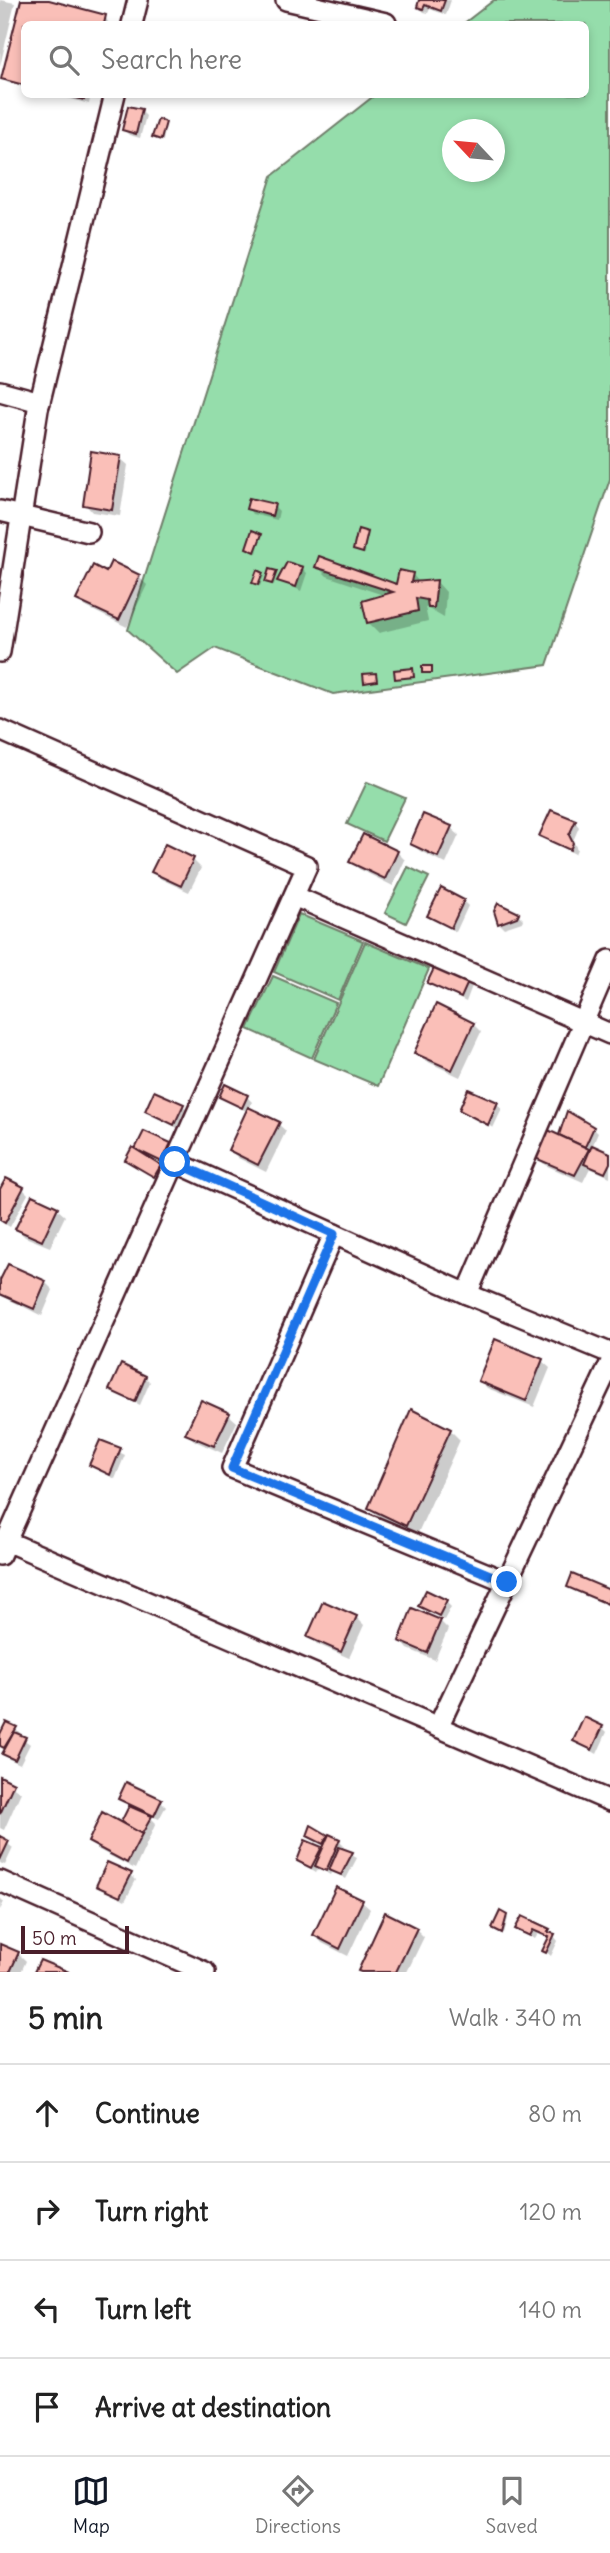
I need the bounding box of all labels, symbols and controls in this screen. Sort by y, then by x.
search box [21,21,589,98]
icon: search [45,41,83,79]
text: Search here [101,43,242,76]
north arrow [442,119,505,182]
route start [159,1146,190,1177]
route end [491,1566,522,1597]
scale bar [21,1923,130,1955]
text: 50 m [32,1926,77,1950]
text: 5 min [28,1999,103,2037]
text: Walk · 340 m [449,2003,582,2032]
icon: ahead [28,2094,66,2132]
text: Continue [95,2097,200,2130]
text: 80 m [528,2099,582,2128]
icon: right [28,2192,66,2230]
text: Turn right [95,2195,208,2228]
text: 120 m [519,2197,582,2226]
icon: left [28,2290,66,2328]
text: Turn left [95,2293,191,2326]
text: 140 m [519,2295,582,2324]
icon: arrive [28,2388,66,2426]
text: Arrive at destination [95,2391,331,2424]
tab: Map [72,2472,110,2538]
tab: Directions [255,2472,341,2538]
tab: Saved [486,2472,538,2538]

